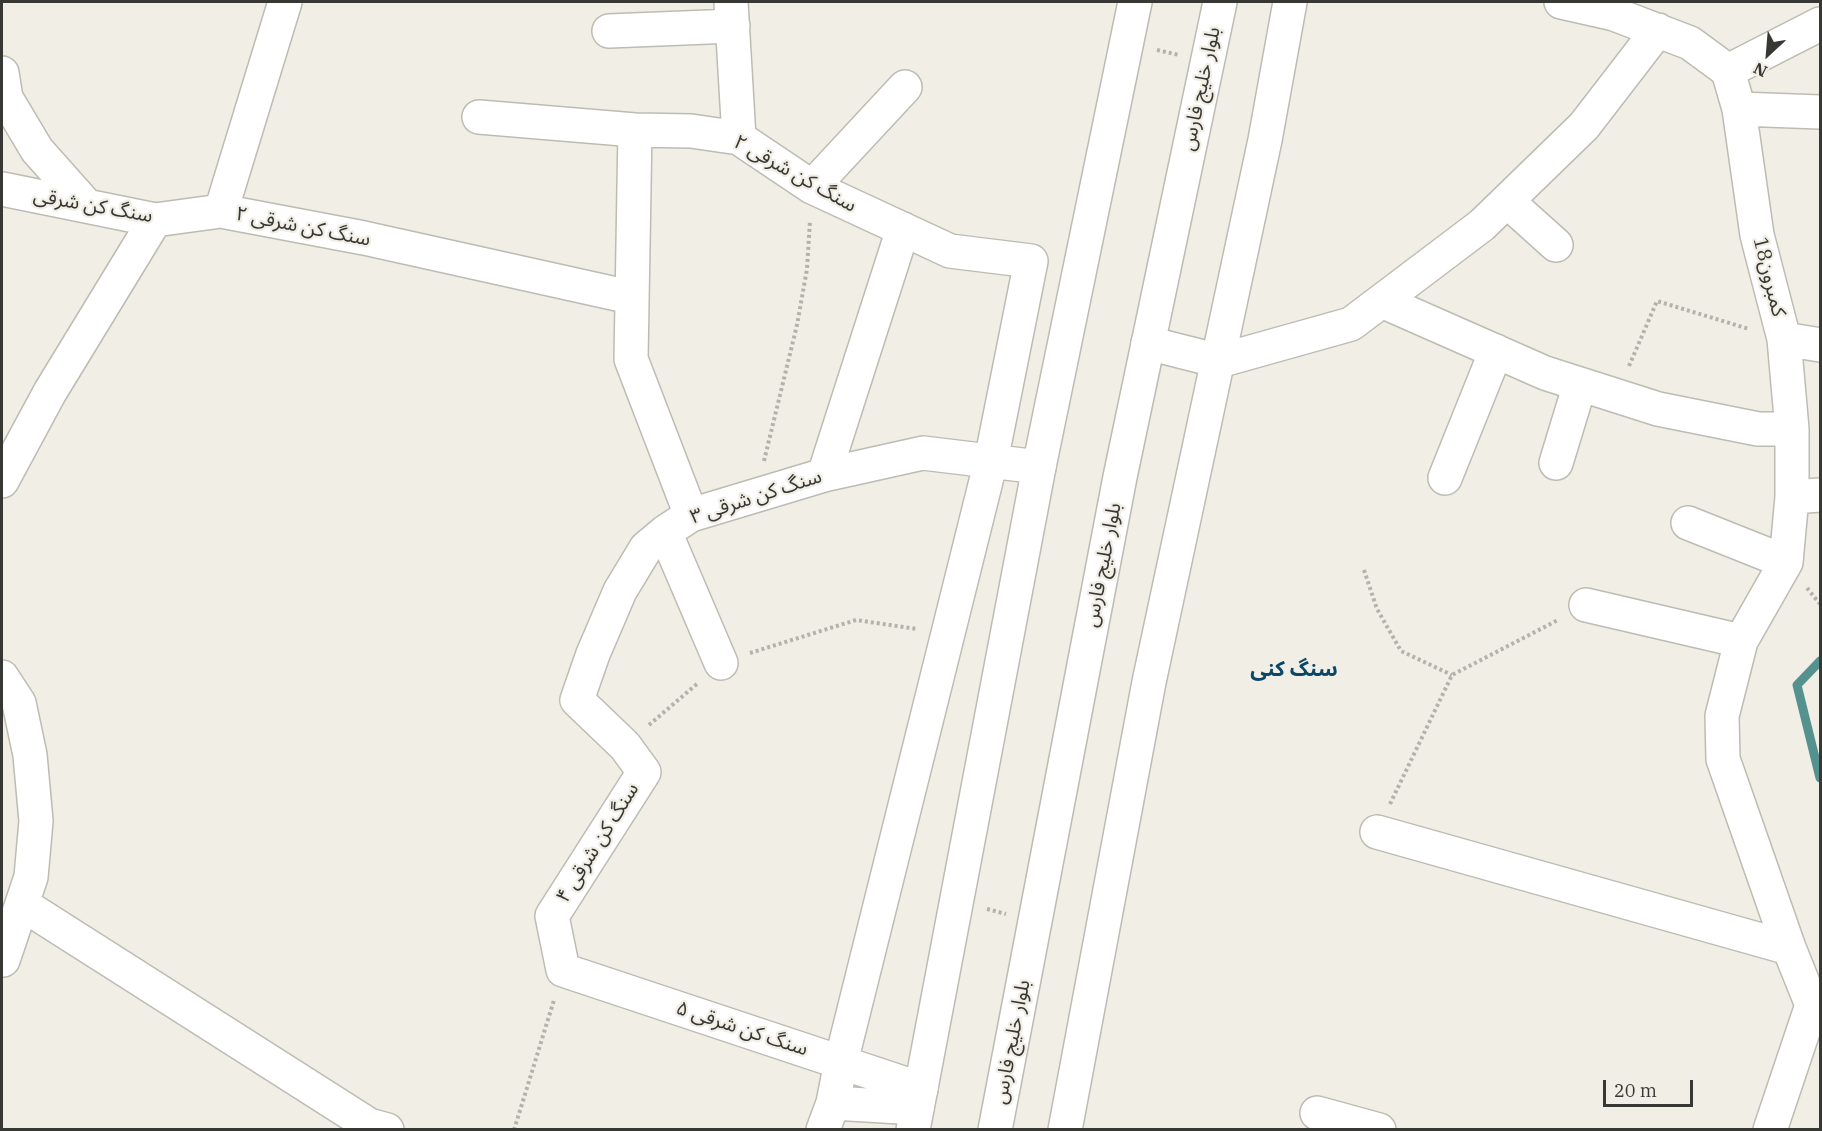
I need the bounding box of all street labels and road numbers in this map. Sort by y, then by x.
street label: بلوار خلیج فارس [1176,25,1226,153]
street label: سنگ کن شرقی ۲ [729,130,861,218]
street label: سنگ کن شرقی [31,184,155,228]
street label: سنگ کن شرقی ۲ [234,202,372,252]
street label: کمبرون18 [1748,235,1790,319]
street label: سنگ کن شرقی ۳ [687,464,825,530]
street label: بلوار خلیج فارس [1079,501,1127,629]
street label: سنگ کن شرقی ۴ [552,779,644,907]
street label: بلوار خلیج فارس [988,978,1036,1106]
street label: سنگ کن شرقی ۵ [673,996,811,1062]

